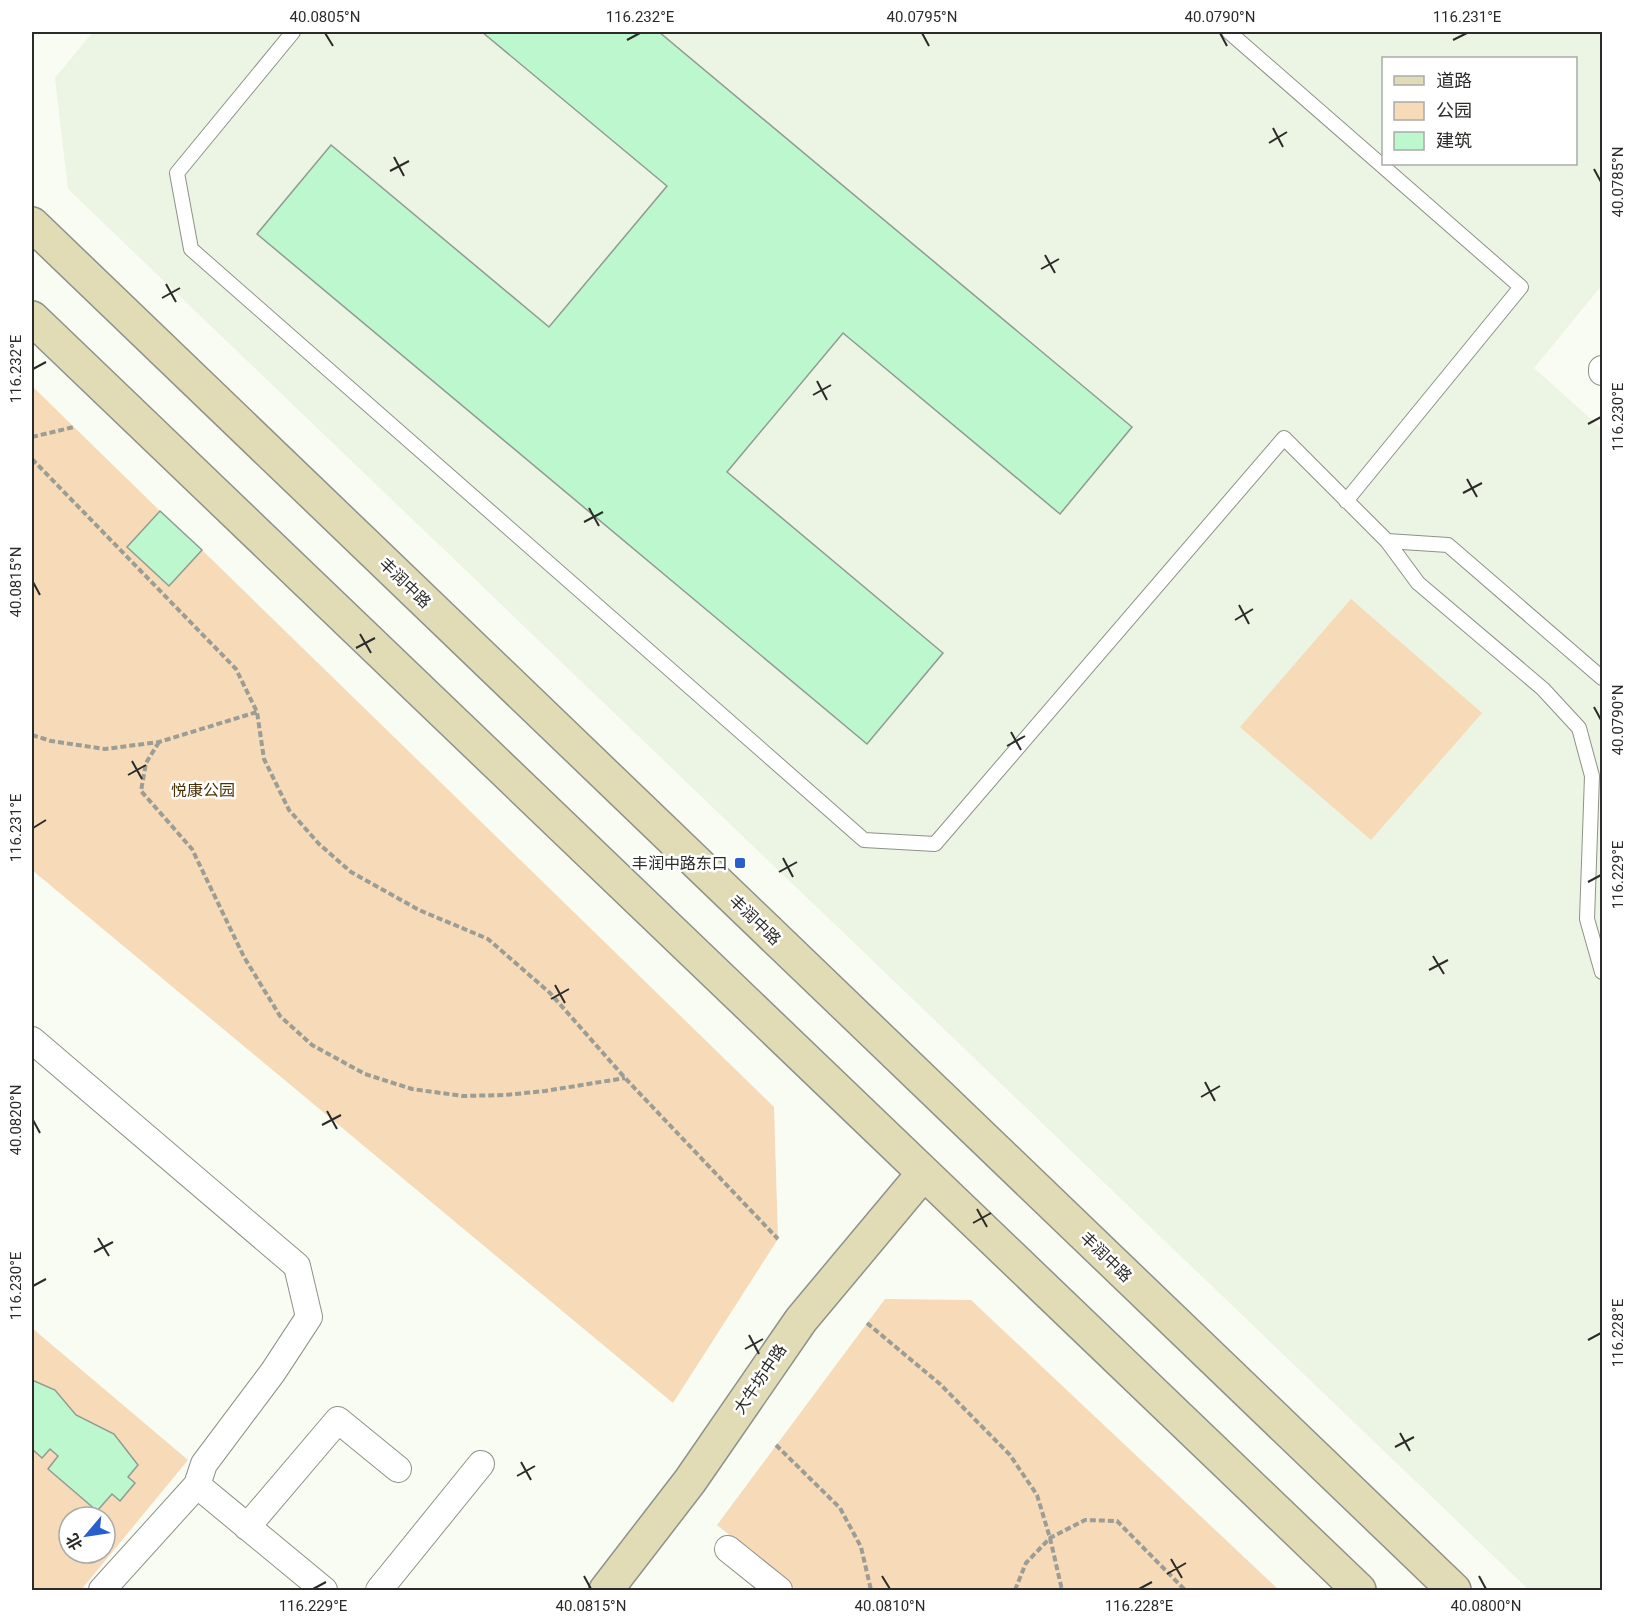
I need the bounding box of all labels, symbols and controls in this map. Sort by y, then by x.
text: 40.0805°N [290,8,360,26]
text: 116.232°E [606,8,675,26]
text: 40.0795°N [887,8,957,26]
text: 40.0790°N [1185,8,1255,26]
text: 116.231°E [1433,8,1502,26]
legend [1382,57,1577,165]
text: 道路 [1436,70,1472,91]
text: 公园 [1436,100,1472,121]
text: 建筑 [1436,130,1472,151]
text: 40.0785°N [1609,147,1627,217]
text: 116.232°E [7,334,25,403]
text: 116.230°E [1609,382,1627,451]
text: 40.0815°N [7,547,25,617]
street label: 丰润中路 [375,554,435,612]
text: 40.0790°N [1609,685,1627,755]
park label: 悦康公园 [171,781,235,800]
text: 116.231°E [7,793,25,862]
text: 116.229°E [1609,840,1627,909]
place label: 丰润中路东口 [632,854,728,873]
marker: 丰润中路东口 [733,856,747,870]
street label: 丰润中路 [725,891,785,949]
text: 40.0820°N [7,1085,25,1155]
street label: 丰润中路 [1076,1228,1136,1286]
text: 116.230°E [7,1251,25,1320]
text: 116.228°E [1609,1298,1627,1367]
street label: 大牛坊中路 [730,1341,790,1417]
north arrow [57,1505,117,1565]
text: 北 [62,1530,87,1554]
text: 116.229°E [279,1597,348,1615]
text: 40.0815°N [556,1597,626,1615]
text: 40.0810°N [855,1597,925,1615]
text: 116.228°E [1105,1597,1174,1615]
text: 40.0800°N [1451,1597,1521,1615]

